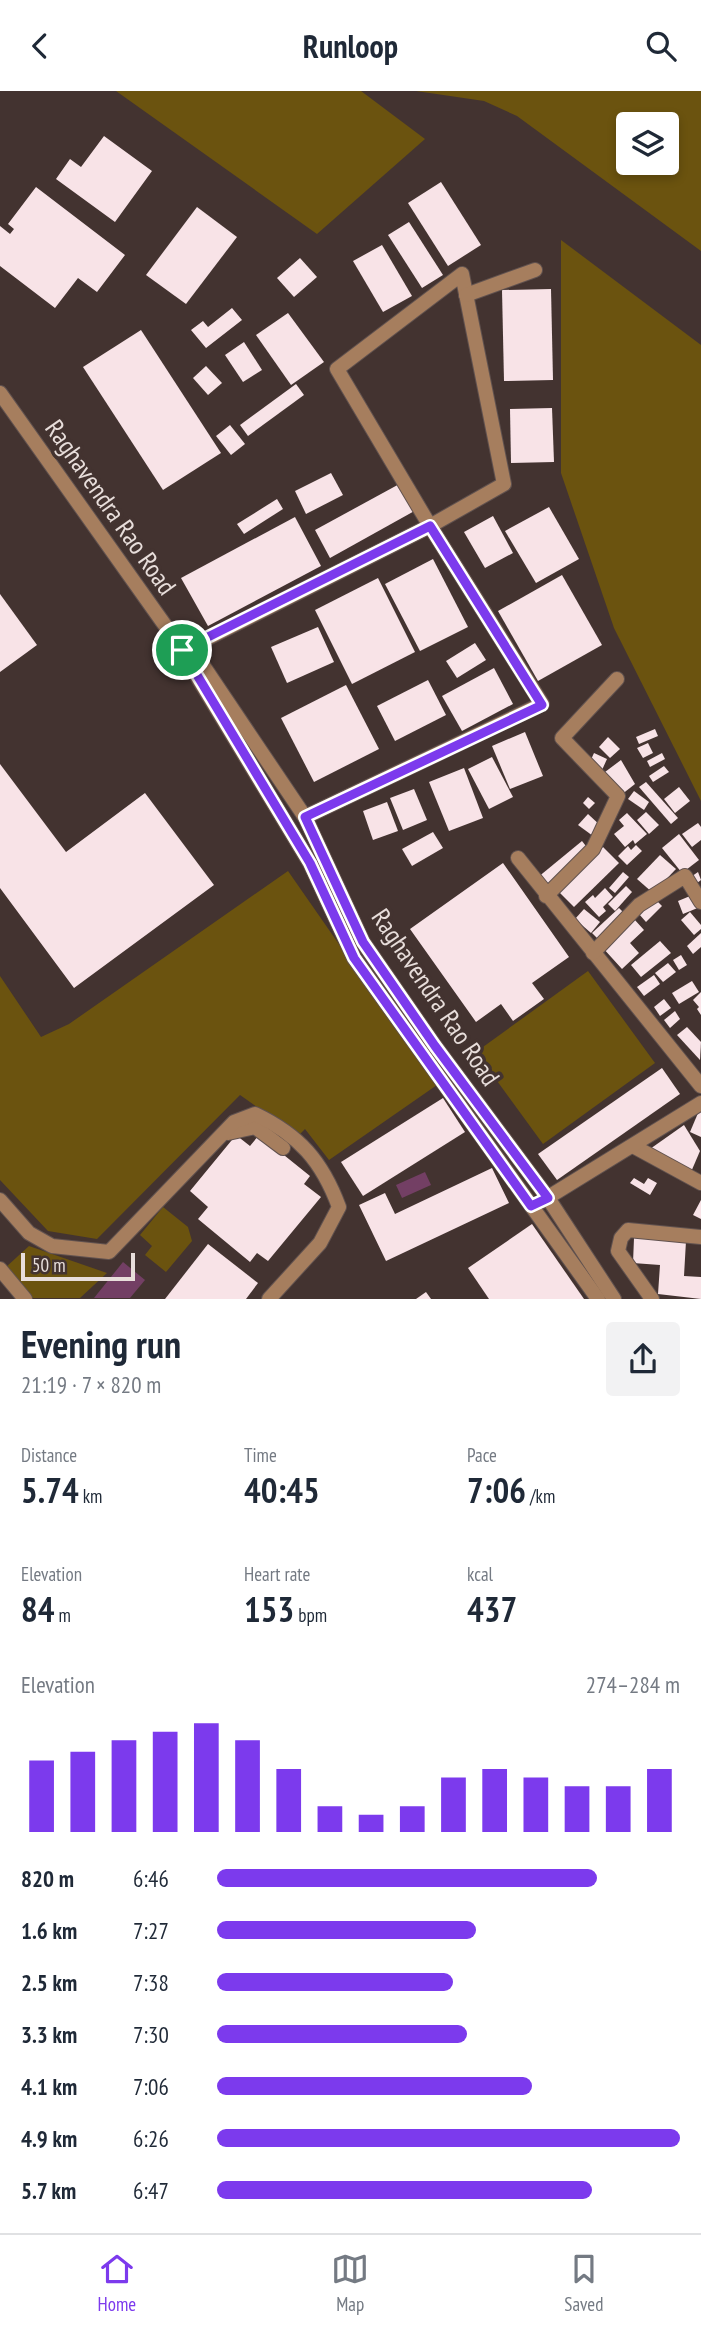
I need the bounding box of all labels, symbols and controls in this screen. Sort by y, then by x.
text: Runloop [303,25,398,67]
icon: back [21,27,59,65]
icon: search [642,27,680,65]
map controls [616,112,679,175]
button: layers [616,112,679,175]
street label: Raghavendra Rao Road [38,413,184,601]
pin [152,620,212,680]
icon: arrive [163,631,201,669]
street label: Raghavendra Rao Road [365,902,507,1092]
scale bar [21,1249,135,1281]
text: 50 m [32,1253,66,1277]
text: Evening run [21,1319,181,1368]
button: share [606,1322,680,1396]
text: 21:19 · 7 × 820 m [21,1370,161,1399]
text: Distance [21,1443,77,1467]
text: Time [244,1443,277,1467]
text: Pace [467,1443,497,1467]
text: 5.74 [21,1467,79,1513]
text: 40:45 [244,1467,320,1513]
text: 7:06 [467,1467,526,1513]
text: km [79,1484,102,1508]
text: /km [526,1484,555,1508]
text: Elevation [21,1562,82,1586]
text: Heart rate [244,1562,310,1586]
text: kcal [467,1562,493,1586]
text: 84 [21,1586,54,1632]
text: 153 [244,1586,294,1632]
text: 437 [467,1586,517,1632]
text: m [54,1603,71,1627]
text: bpm [294,1603,327,1627]
text: Elevation [21,1670,95,1699]
text: 274–284 m [586,1670,680,1699]
text: 820 m [21,1864,74,1893]
text: 6:46 [133,1864,169,1893]
text: 1.6 km [21,1916,77,1945]
text: 7:27 [133,1916,169,1945]
text: 2.5 km [21,1968,77,1997]
text: 7:38 [133,1968,169,1997]
text: 3.3 km [21,2020,77,2049]
text: 7:30 [133,2020,169,2049]
text: 4.1 km [21,2072,77,2101]
text: 7:06 [133,2072,169,2101]
text: 4.9 km [21,2124,77,2153]
text: 6:26 [133,2124,169,2153]
text: 5.7 km [21,2176,76,2205]
text: 6:47 [133,2176,169,2205]
tab: Home [98,2250,136,2316]
tab: Map [331,2250,369,2316]
tab: Saved [564,2250,603,2316]

